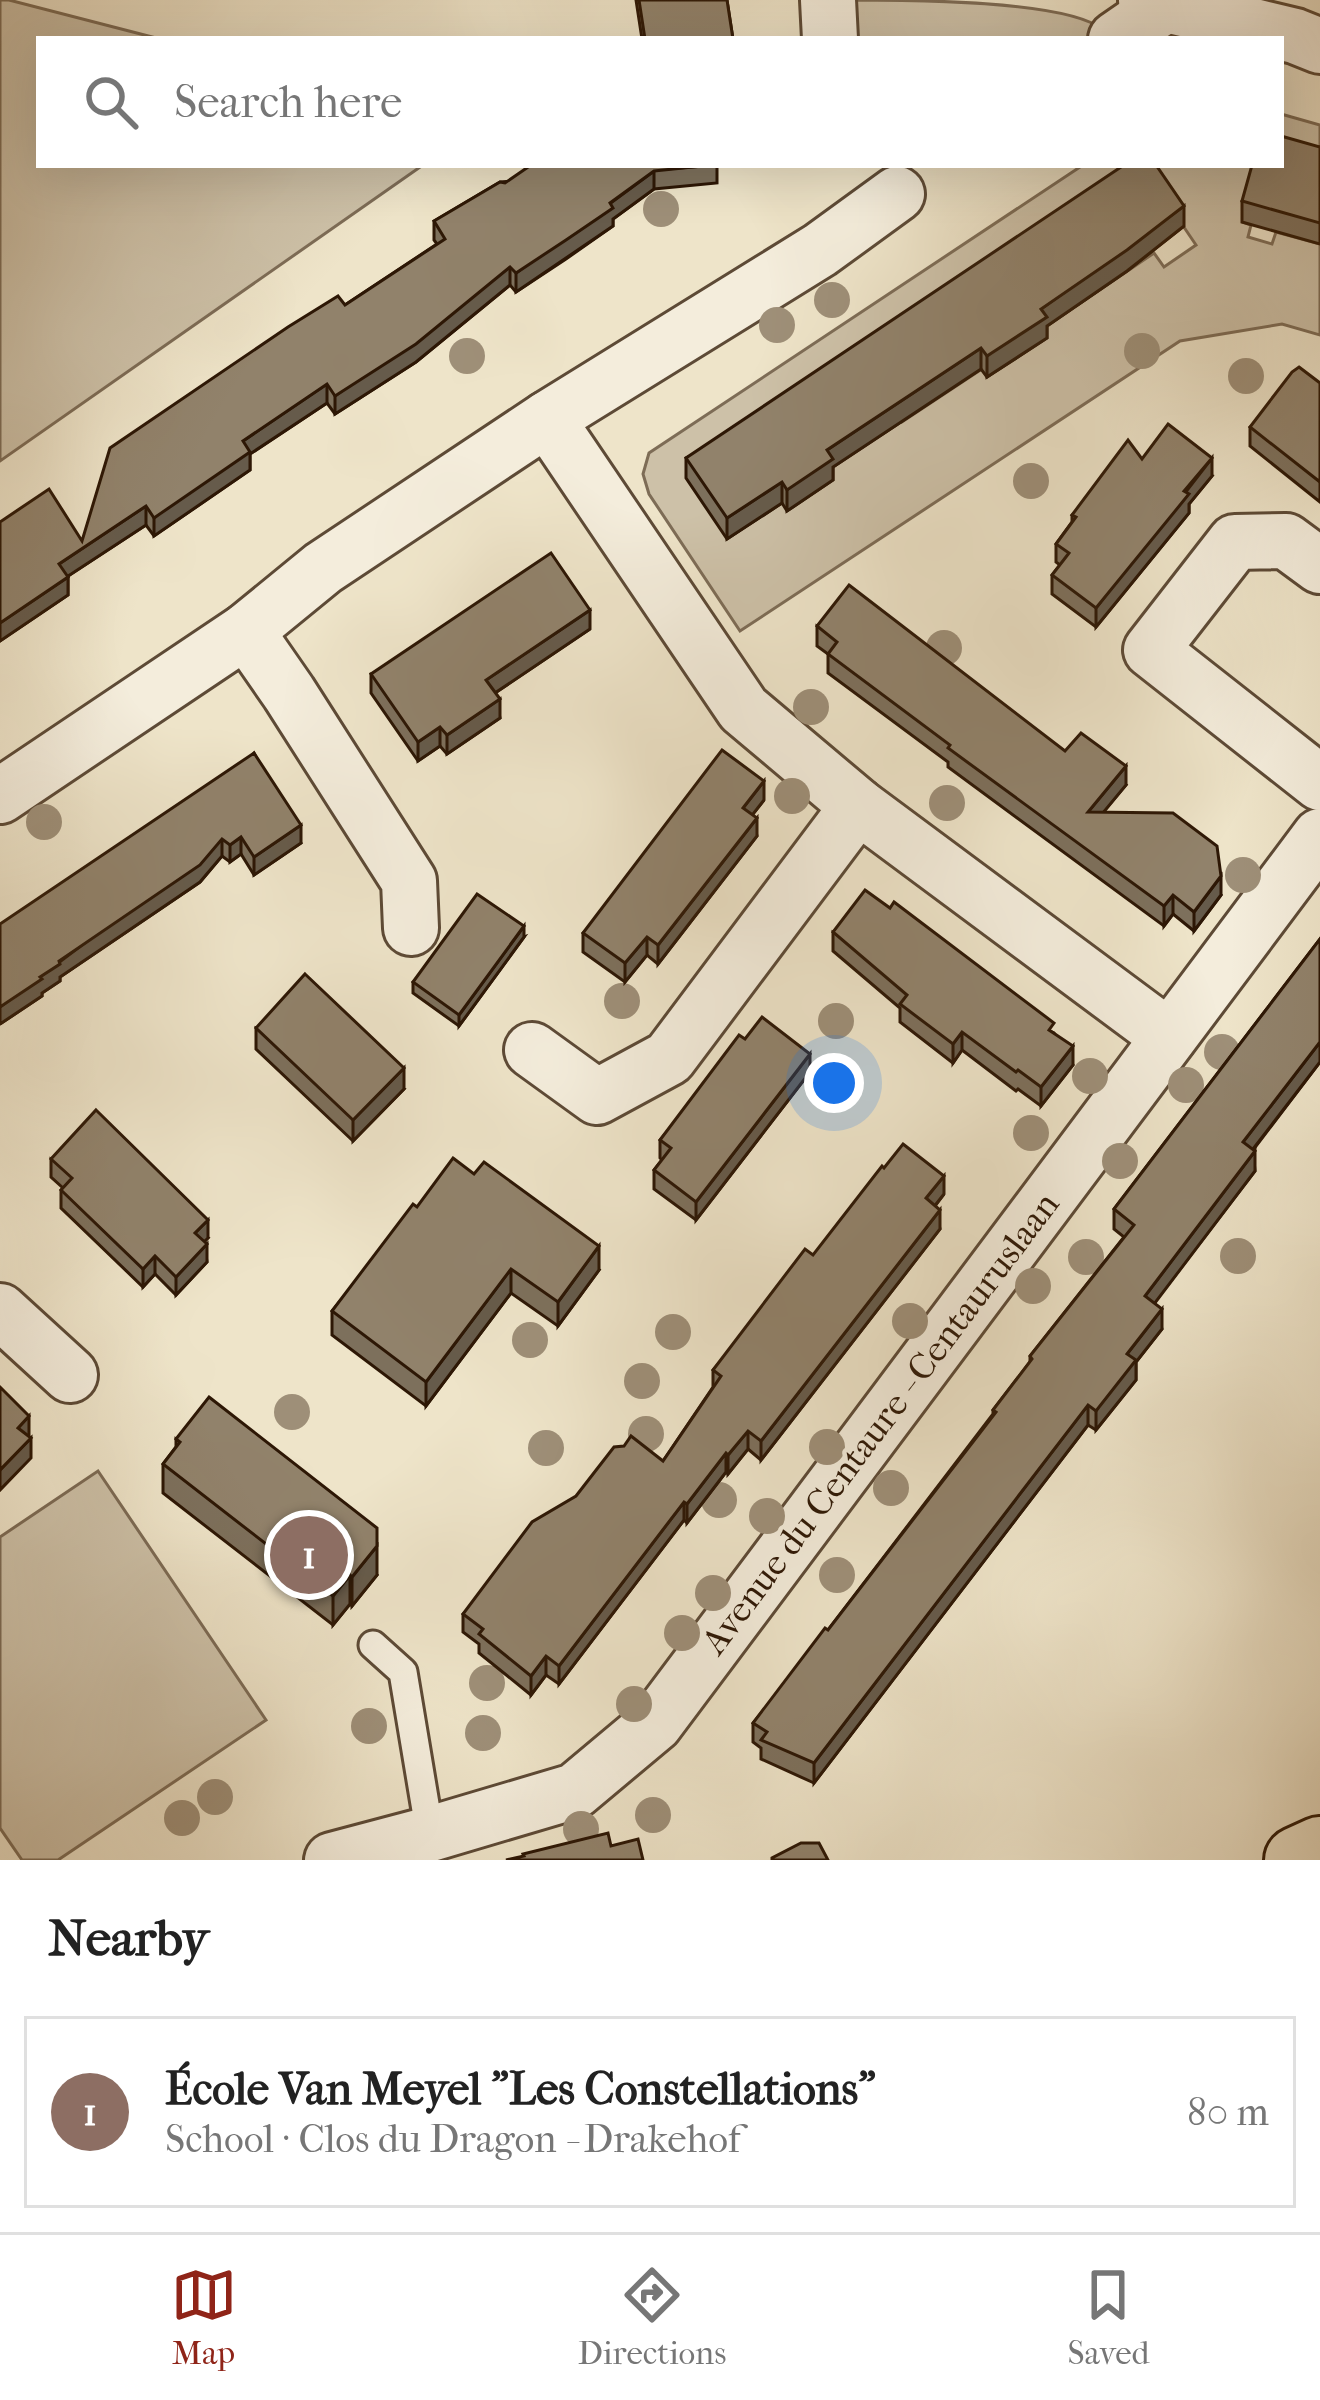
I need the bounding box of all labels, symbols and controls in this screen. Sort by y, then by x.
search box [36,36,1284,168]
icon: search [78,69,144,135]
text: Search here [174,76,402,129]
your location [804,1053,864,1113]
street label: Avenue du Centaure - Centauruslaan [691,1184,1067,1664]
pin: 1 [270,1510,348,1600]
text: Nearby [48,1908,209,1968]
text: École Van Meyel "Les Constellations" [165,2063,876,2116]
text: 1 [83,2089,97,2135]
text: 80 m [1187,2089,1269,2135]
text: School · Clos du Dragon - Drakehof [165,2116,741,2162]
tab: Map [171,2262,237,2373]
tab: Directions [578,2262,726,2373]
tab: Saved [1068,2262,1149,2373]

